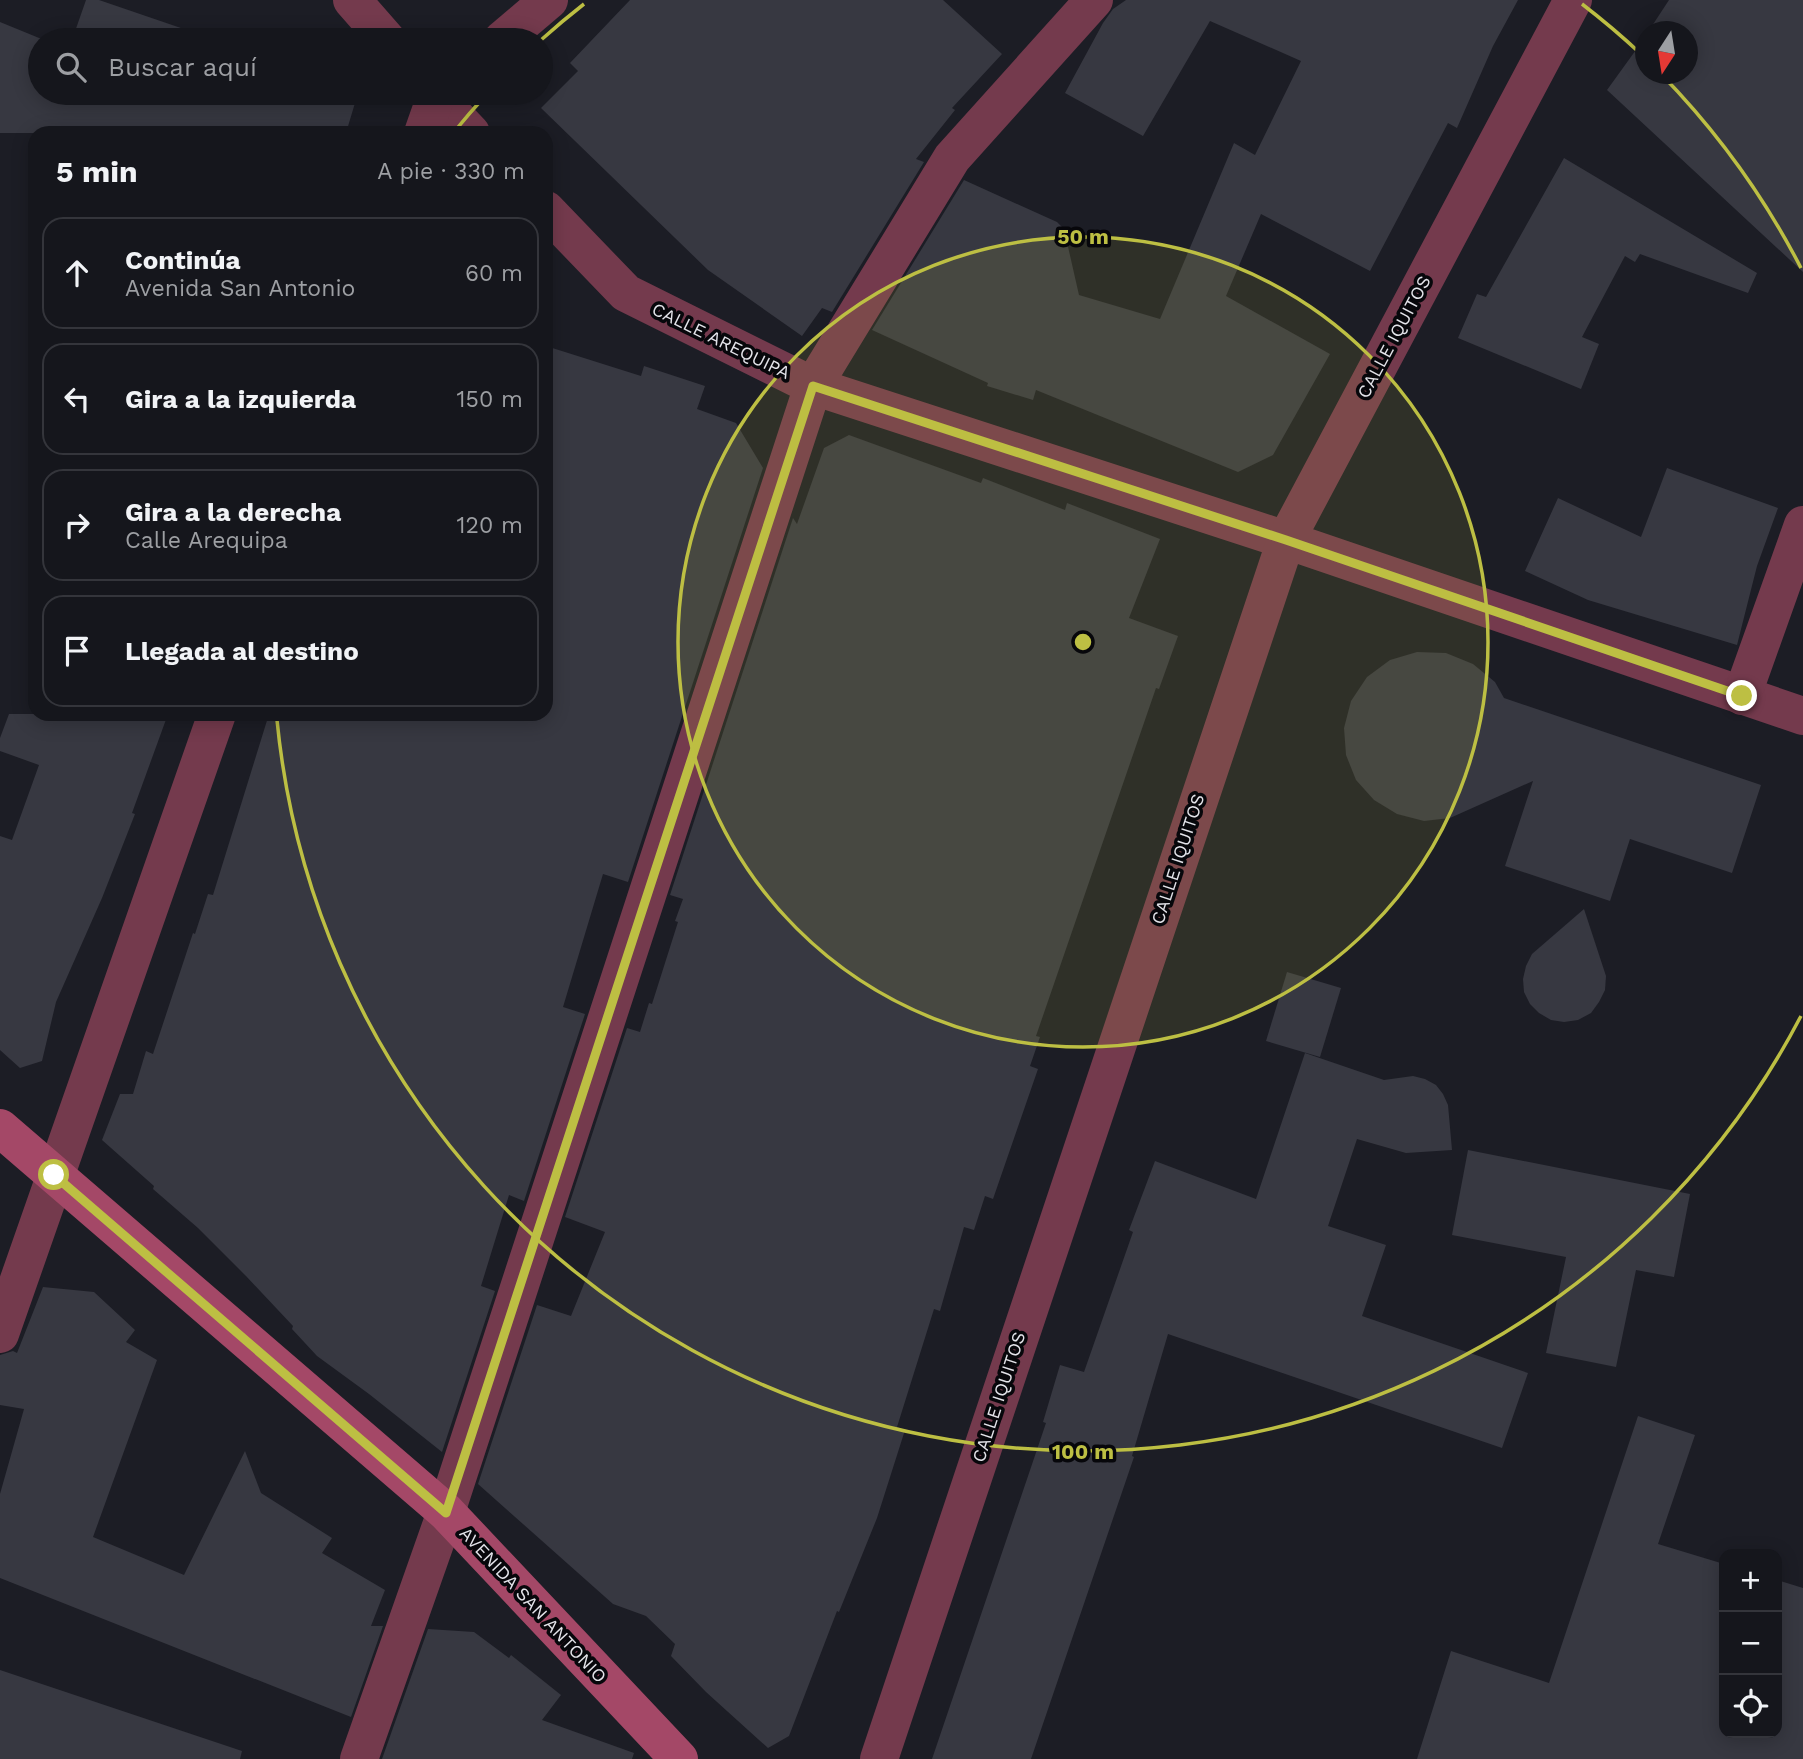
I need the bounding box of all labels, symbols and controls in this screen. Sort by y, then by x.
north arrow [1635,21,1698,84]
search box [28,28,553,105]
icon: search [52,48,90,86]
text: Buscar aquí [108,52,257,82]
text: 5 min [56,154,138,189]
text: A pie · 330 m [377,158,525,185]
text: 50 m [1057,224,1109,249]
text: Continúa [125,245,241,275]
icon: ahead [58,254,96,292]
text: 60 m [465,260,523,287]
street label: CALLE IQUITOS [1352,272,1435,402]
text: Avenida San Antonio [125,275,355,302]
street label: CALLE AREQUIPA [649,298,794,383]
icon: left [58,380,96,418]
text: Gira a la izquierda [125,384,356,414]
text: 150 m [457,386,523,413]
text: Gira a la derecha [125,497,341,527]
icon: right [58,506,96,544]
text: 120 m [457,512,523,539]
text: Calle Arequipa [125,527,288,554]
centre of rings [1071,630,1095,654]
icon: arrive [58,632,96,670]
text: Llegada al destino [125,636,359,666]
route end [1726,680,1757,711]
street label: CALLE IQUITOS [1147,791,1208,927]
route start [38,1159,69,1190]
street label: CALLE IQUITOS [968,1329,1029,1465]
text: 100 m [1052,1439,1114,1464]
street label: AVENIDA SAN ANTONIO [456,1522,611,1687]
map controls [1719,1549,1782,1738]
button: + [1719,1549,1782,1612]
button: − [1719,1612,1782,1675]
button: locate [1719,1675,1782,1738]

